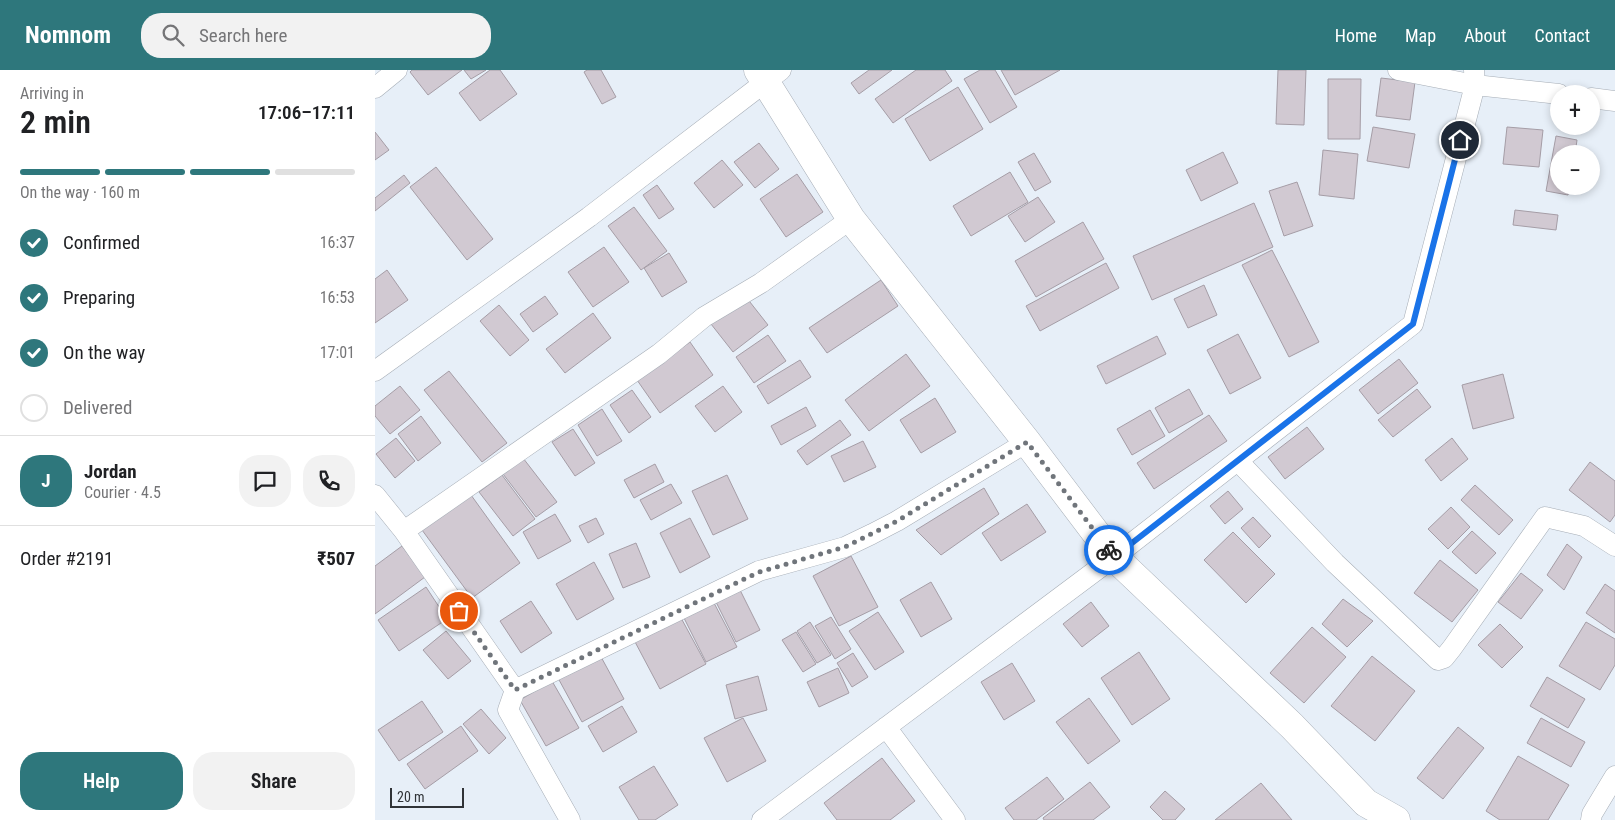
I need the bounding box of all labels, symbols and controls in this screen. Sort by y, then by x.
search box [141,13,491,58]
text: Nomnom [25,21,111,49]
icon: search [159,21,187,49]
text: Search here [199,24,287,47]
text: Home [1335,25,1377,46]
text: Map [1405,25,1436,46]
text: About [1464,25,1506,46]
text: Contact [1534,25,1590,46]
text: Arriving in [20,84,84,103]
map controls [1550,85,1600,195]
button: + [1550,85,1600,135]
text: 17:06–17:11 [258,101,355,124]
text: 2 min [20,103,91,141]
pin [1439,119,1481,161]
icon: home [1446,126,1474,154]
button: − [1550,145,1600,195]
text: On the way · 160 m [20,183,140,202]
icon: check [20,229,48,257]
text: Confirmed [63,231,140,254]
text: 16:37 [320,233,355,252]
icon: check [20,284,48,312]
text: Preparing [63,286,135,309]
text: 16:53 [320,288,355,307]
icon: check [20,339,48,367]
text: On the way [63,341,145,364]
text: 17:01 [320,343,355,362]
text: Delivered [63,396,132,419]
button: chat [239,455,291,507]
button: phone [303,455,355,507]
text: Jordan [84,460,137,483]
text: J [41,469,51,492]
text: Courier · 4.5 [84,483,161,502]
courier [1084,525,1134,575]
icon: bike [1095,536,1123,564]
text: Order #2191 [20,547,113,570]
text: ₹507 [317,547,355,570]
pin [438,590,480,632]
icon: bag [445,597,473,625]
button: Help [20,752,183,810]
button: Share [193,752,355,810]
scale bar [390,785,464,808]
text: 20 m [397,789,425,805]

